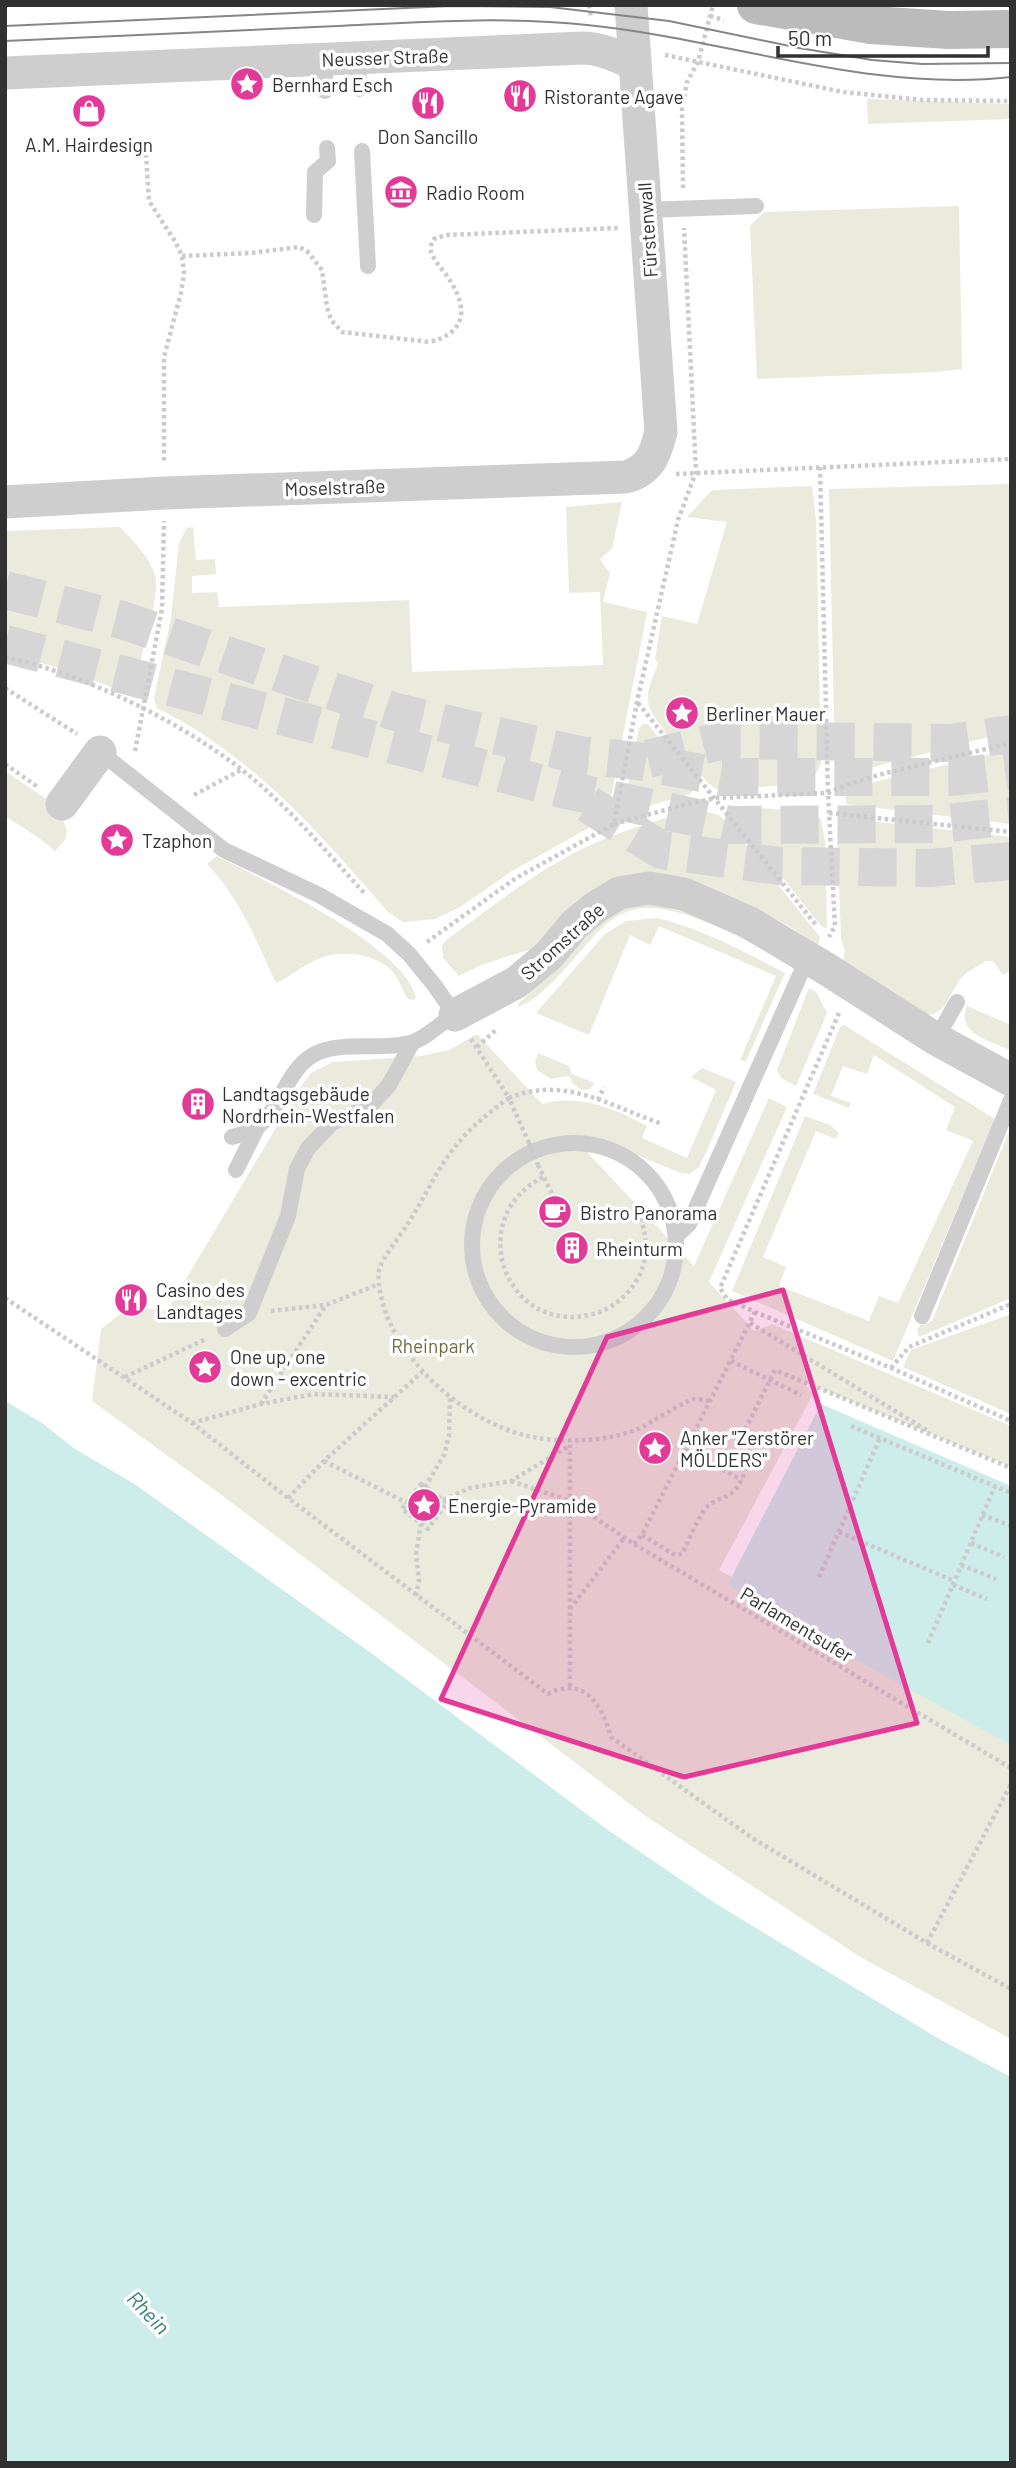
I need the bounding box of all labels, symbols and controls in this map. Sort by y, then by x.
scale bar [778,14,988,58]
text: 50 m [788,25,832,50]
street label: Neusser Straße [321,43,449,71]
place icon: Bernhard Esch [228,65,266,103]
place label: Bernhard Esch [272,73,393,96]
restaurant icon: Ristorante Agave [501,77,539,115]
restaurant icon: Don Sancillo [409,84,447,122]
place label: Ristorante Agave [544,85,684,108]
shop icon: A.M. Hairdesign [70,92,108,130]
place label: Don Sancillo [378,125,478,148]
place label: A.M. Hairdesign [25,133,153,156]
museum icon: Radio Room [382,173,420,211]
place label: Radio Room [426,181,525,204]
street label: Fürstenwall [632,182,662,278]
street label: Moselstraße [284,474,386,500]
place icon: Berliner Mauer [663,694,701,732]
place label: Berliner Mauer [706,702,826,725]
place icon: Tzaphon [98,821,136,859]
place label: Tzaphon [142,829,212,852]
street label: Stromstraße [516,898,608,984]
place label: Landtagsgebäude Nordrhein-Westfalen [222,1082,395,1127]
building icon: Landtagsgebäude Nordrhein-Westfalen [179,1085,217,1123]
cafe icon: Bistro Panorama [536,1193,574,1231]
place label: Bistro Panorama [580,1201,717,1224]
building icon: Rheinturm [553,1229,591,1267]
place label: Rheinturm [596,1237,683,1260]
place label: Casino des Landtages [156,1278,245,1323]
restaurant icon: Casino des Landtages [112,1281,150,1319]
park label: Rheinpark [391,1334,475,1357]
place label: One up, one down - excentric [230,1345,367,1390]
place icon: One up, one down - excentric [186,1348,224,1386]
place label: Anker "Zerstörer MÖLDERS" [680,1426,814,1471]
place icon: Anker "Zerstörer MÖLDERS" [636,1429,674,1467]
place icon: Energie-Pyramide [405,1486,443,1524]
place label: Energie-Pyramide [448,1494,597,1517]
street label: Parlamentsufer [737,1581,857,1667]
water label: Rhein [123,2285,175,2339]

